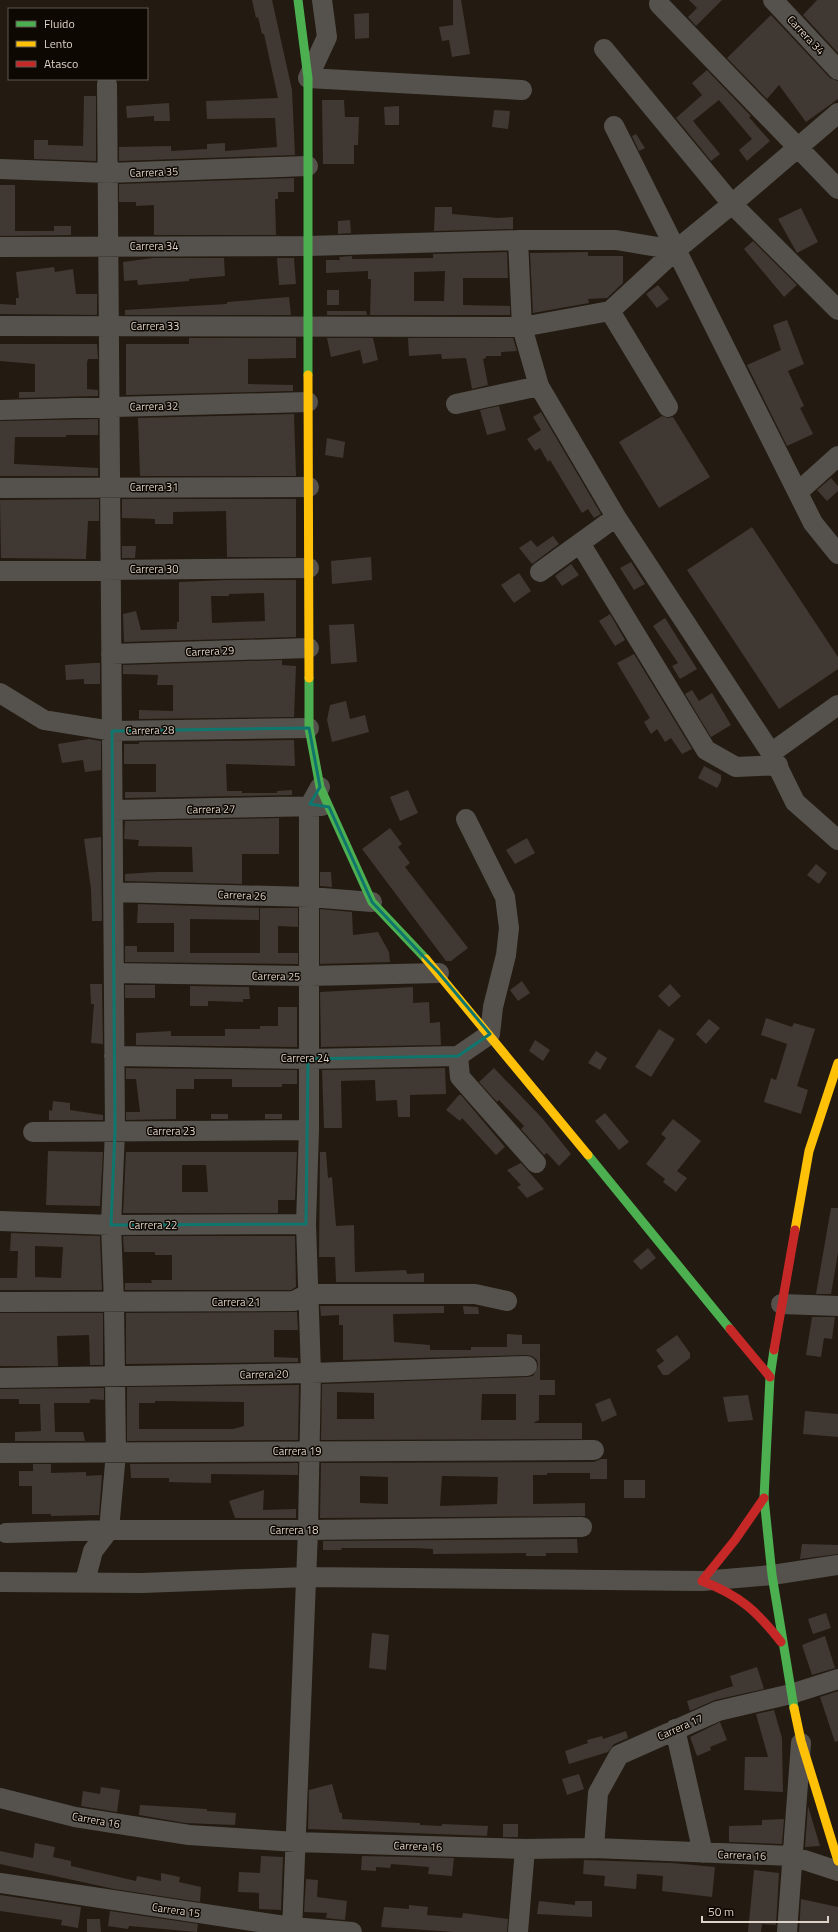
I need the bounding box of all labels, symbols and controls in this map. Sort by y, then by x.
legend [8,8,148,80]
street label: Carrera 34 [784,12,828,58]
text: Fluido [44,14,75,33]
text: Lento [44,34,73,53]
text: Atasco [44,54,78,73]
street label: Carrera 35 [129,163,179,181]
street label: Carrera 34 [130,238,178,254]
street label: Carrera 33 [131,318,179,334]
street label: Carrera 32 [130,398,178,414]
street label: Carrera 31 [130,479,178,495]
street label: Carrera 30 [130,561,178,577]
street label: Carrera 29 [185,642,235,660]
street label: Carrera 28 [126,722,174,738]
street label: Carrera 27 [187,801,235,817]
street label: Carrera 26 [217,886,267,904]
street label: Carrera 25 [252,968,300,984]
street label: Carrera 24 [281,1050,329,1066]
street label: Carrera 23 [147,1123,195,1139]
street label: Carrera 22 [129,1217,177,1233]
street label: Carrera 21 [212,1294,260,1310]
street label: Carrera 20 [240,1366,288,1382]
street label: Carrera 19 [273,1443,321,1459]
street label: Carrera 18 [270,1522,318,1538]
street label: Carrera 17 [655,1710,705,1744]
street label: Carrera 16 [71,1808,121,1832]
street label: Carrera 16 [393,1837,443,1855]
street label: Carrera 16 [717,1846,767,1864]
scale bar [702,1898,828,1924]
street label: Carrera 15 [151,1899,201,1921]
text: 50 m [708,1902,734,1921]

